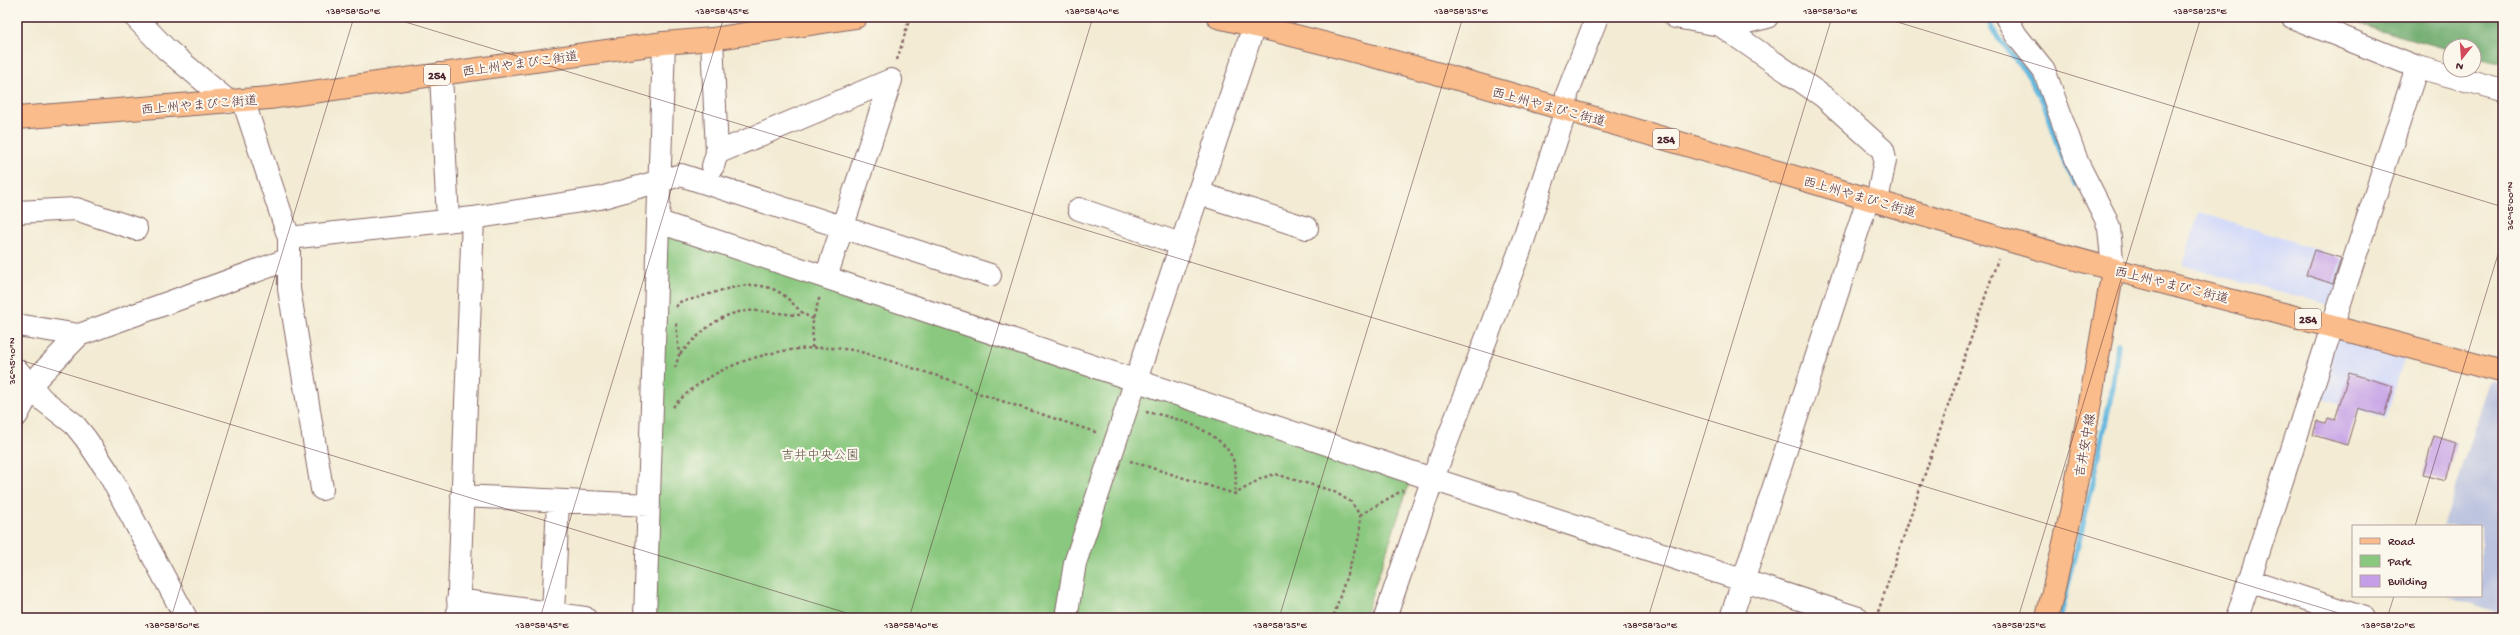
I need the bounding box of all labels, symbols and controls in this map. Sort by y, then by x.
text: 138°58'50"E [325,6,381,18]
text: 138°58'45"E [695,6,749,18]
text: 138°58'40"E [1064,6,1119,18]
text: 138°58'35"E [1433,6,1488,18]
text: 138°58'30"E [1802,6,1858,18]
text: 138°58'25"E [2172,6,2227,18]
north arrow [2442,38,2482,78]
street label: 西上州やまびこ街道 [461,49,579,81]
text: N [2454,59,2465,72]
road number: 254 [424,65,450,85]
street label: 西上州やまびこ街道 [1490,85,1607,131]
street label: 西上州やまびこ街道 [140,93,258,119]
road number: 254 [1653,129,1679,149]
street label: 西上州やまびこ街道 [1801,174,1918,222]
text: 36°15'00"N [2505,181,2517,231]
street label: 西上州やまびこ街道 [2113,264,2230,308]
road number: 254 [2295,309,2321,329]
text: 36°15'10"N [7,337,19,386]
street label: 吉井安中線 [2073,411,2100,479]
park label: 吉井中央公園 [781,448,859,464]
legend [2352,525,2482,597]
text: Road [2388,536,2415,550]
text: Park [2387,556,2413,570]
text: Building [2387,576,2427,590]
text: 138°58'50"E [144,620,200,632]
text: 138°58'45"E [515,620,569,632]
text: 138°58'40"E [883,620,938,632]
text: 138°58'35"E [1252,620,1307,632]
text: 138°58'30"E [1622,620,1678,632]
text: 138°58'25"E [1991,620,2046,632]
text: 138°58'20"E [2360,620,2415,632]

